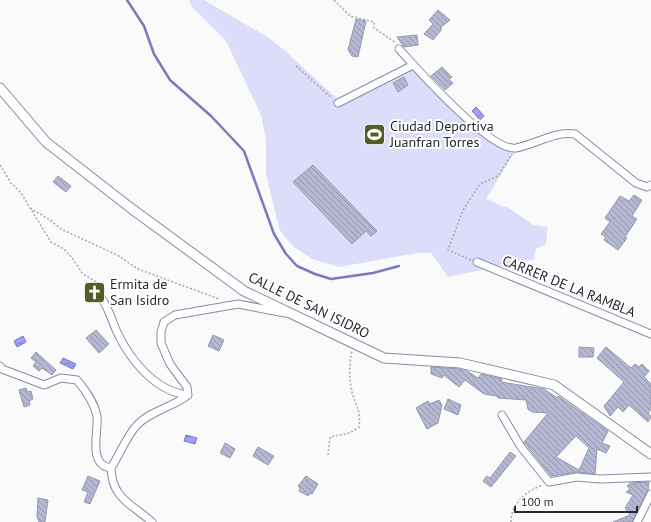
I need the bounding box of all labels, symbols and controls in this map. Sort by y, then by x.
place label: Ciudad Deportiva Juanfran Torres [389,117,494,151]
sports icon: Ciudad Deportiva Juanfran Torres [361,121,387,147]
street label: CARRER DE LA RAMBLA [500,251,639,321]
street label: CALLE DE SAN ISIDRO [245,268,373,342]
place label: Ermita de San Isidro [110,275,169,309]
church icon: Ermita de San Isidro [82,279,108,305]
scale bar [515,488,637,514]
text: 100 m [521,494,554,509]

